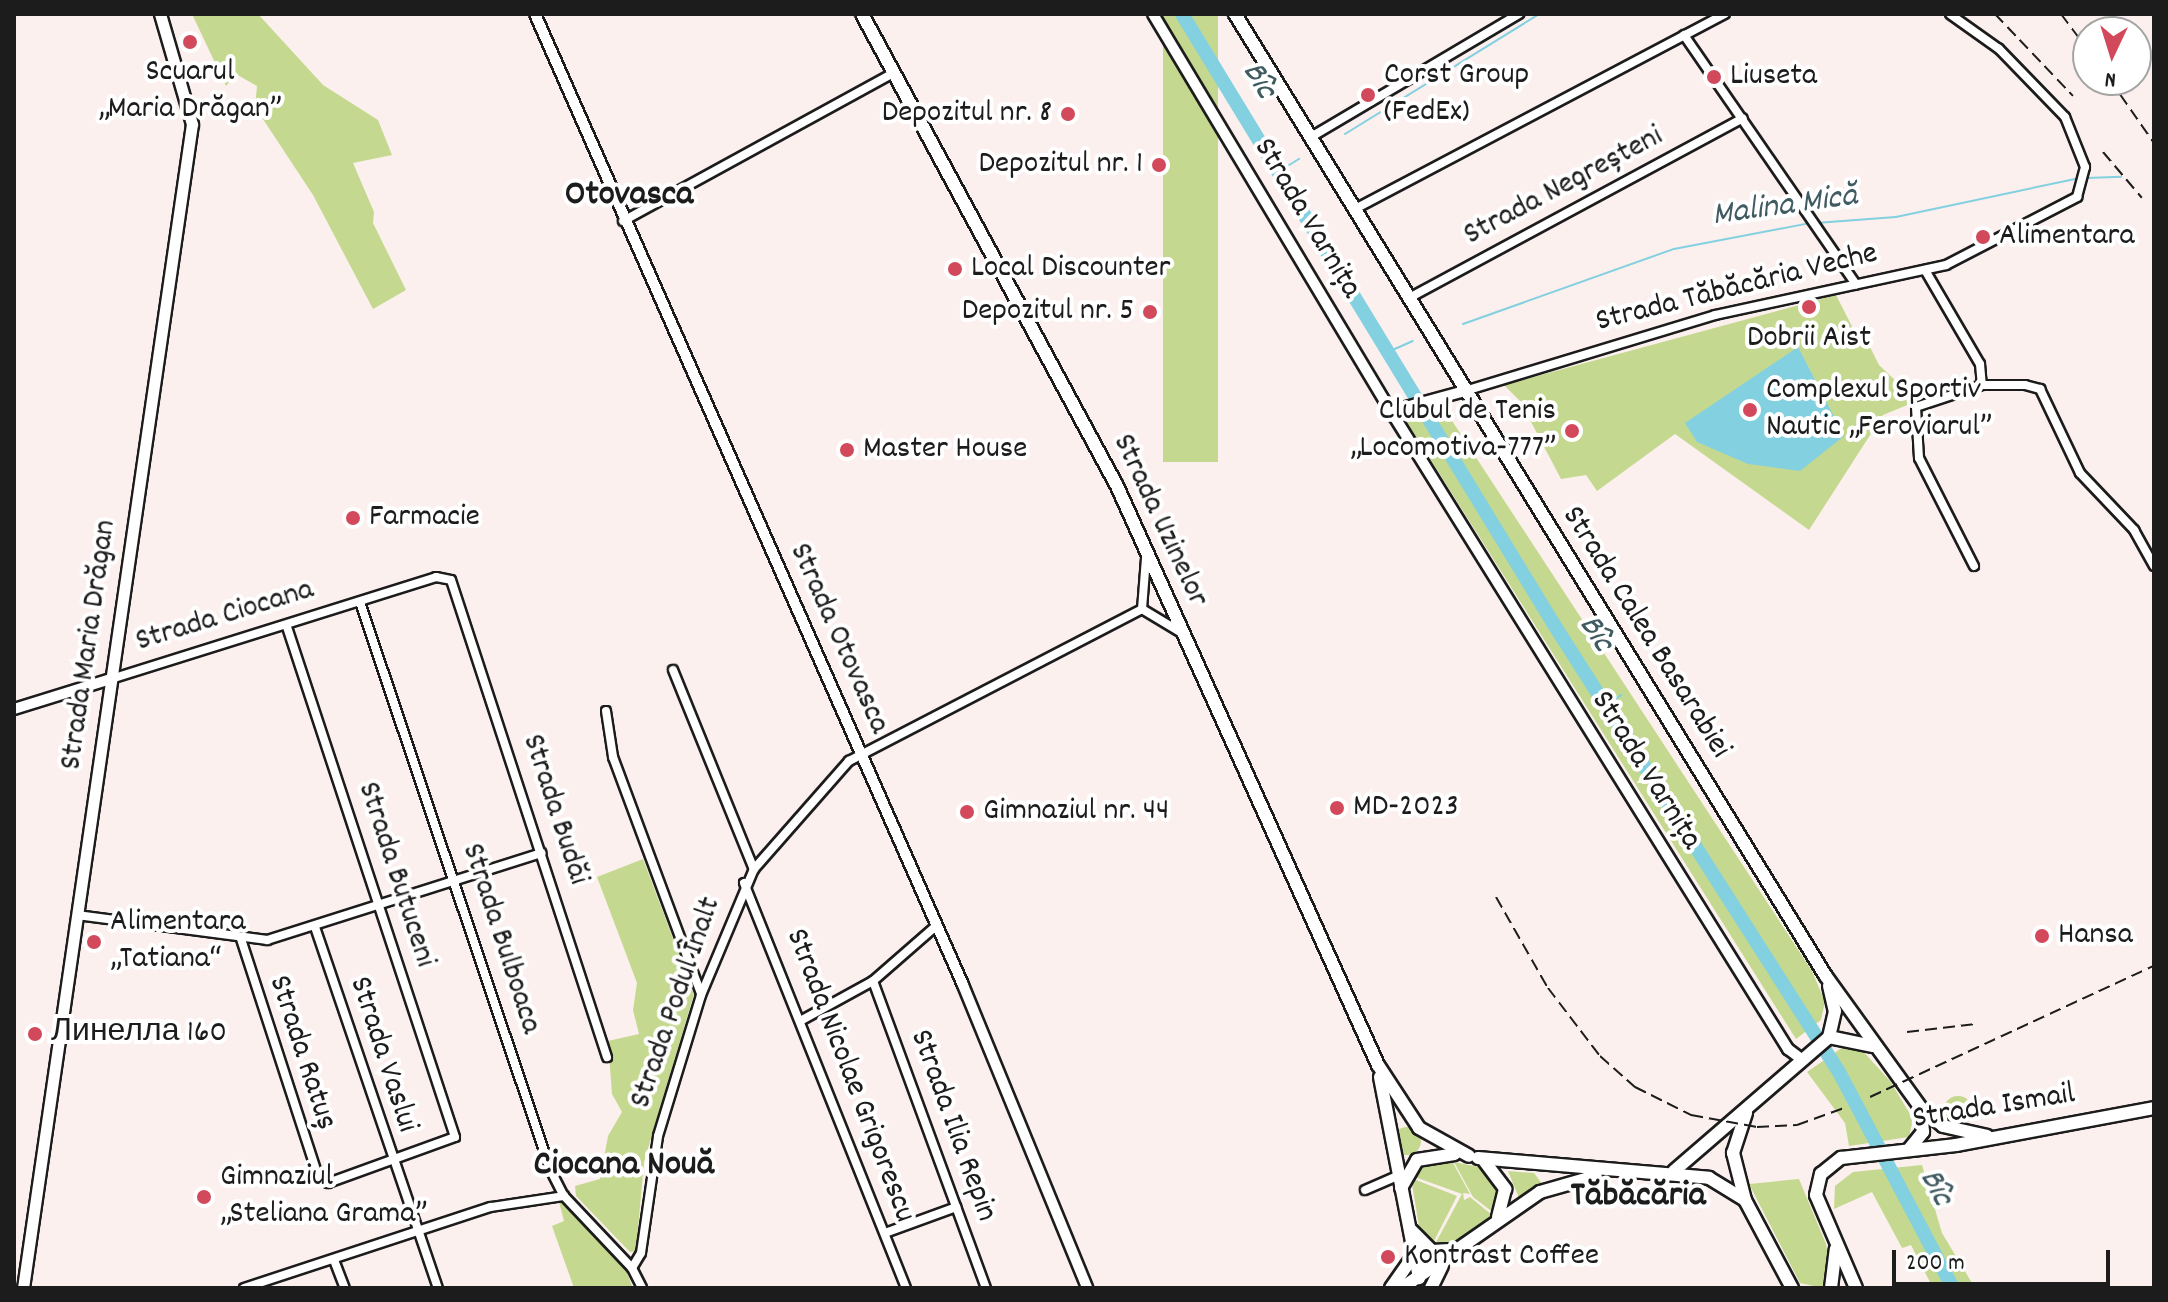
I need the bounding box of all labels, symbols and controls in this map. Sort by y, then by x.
north arrow [2072,16,2152,96]
marker: Scuarul „Maria Drăgan” [181,33,199,51]
place label: Scuarul „Maria Drăgan” [98,55,282,130]
water label: Bîc [1231,55,1285,107]
place label: Corst Group (FedEx) [1384,58,1529,133]
place label: Liuseta [1730,58,1817,96]
text: N [2104,63,2117,94]
marker: Liuseta [1705,68,1723,86]
marker: Corst Group (FedEx) [1359,86,1377,104]
place label: Depozitul nr. 8 [882,95,1052,133]
marker: Depozitul nr. 8 [1059,105,1077,123]
street label: Strada Negreșteni [1458,118,1670,256]
street label: Strada Varnița [1243,132,1369,306]
place label: Depozitul nr. 1 [979,146,1143,184]
marker: Depozitul nr. 1 [1150,156,1168,174]
district label: Otovasca [565,175,693,219]
water label: Malina Mică [1710,177,1860,237]
place label: Alimentara [1999,218,2134,256]
marker: Alimentara [1974,228,1992,246]
street label: Strada Tăbăcăria Veche [1592,235,1882,343]
place label: Local Discounter [971,250,1170,288]
marker: Local Discounter [946,260,964,278]
place label: Depozitul nr. 5 [962,293,1134,331]
marker: Dobrii Aist [1800,298,1818,316]
marker: Depozitul nr. 5 [1141,303,1159,321]
place label: Dobrii Aist [1747,320,1871,358]
place label: Complexul Sportiv Nautic „Feroviarul” [1766,373,1992,448]
place label: Clubul de Tenis „Locomotiva-777” [1350,394,1556,469]
marker: Complexul Sportiv Nautic „Feroviarul” [1741,401,1759,419]
marker: Clubul de Tenis „Locomotiva-777” [1563,422,1581,440]
street label: Strada Uzinelor [1102,429,1216,613]
place label: Master House [863,431,1027,469]
marker: Master House [838,441,856,459]
place label: Farmacie [369,499,480,537]
street label: Strada Calea Basarabiei [1552,500,1738,766]
marker: Farmacie [344,509,362,527]
street label: Strada Maria Drăgan [53,517,127,773]
street label: Strada Otovasca [779,538,897,740]
street label: Strada Ciocana [132,572,318,662]
water label: Bîc [1568,608,1622,660]
street label: Strada Varnița [1581,685,1709,857]
street label: Strada Budăi [512,730,596,890]
street label: Strada Butuceni [347,778,443,972]
place label: MD-2023 [1353,789,1459,827]
place label: Gimnaziul nr. 44 [983,793,1169,831]
marker: MD-2023 [1328,799,1346,817]
marker: Gimnaziul nr. 44 [958,803,976,821]
street label: Strada Bulboaca [451,839,549,1039]
street label: Strada Podul Înalt [623,892,731,1114]
place label: Alimentara „Tatiana“ [110,905,245,980]
place label: Hansa [2058,917,2133,955]
street label: Strada Nicolae Grigorescu [775,924,923,1228]
marker: Hansa [2033,927,2051,945]
marker: Alimentara „Tatiana“ [85,933,103,951]
street label: Strada Ratuș [258,971,344,1135]
street label: Strada Vaslui [339,972,425,1138]
place label: Линелла 160 [51,1015,227,1053]
marker: Линелла 160 [26,1025,44,1043]
street label: Strada Ilia Repin [900,1025,1004,1227]
street label: Strada Ismail [1910,1076,2078,1140]
district label: Ciocana Nouă [534,1145,714,1189]
place label: Gimnaziul „Steliana Grama” [220,1160,427,1235]
water label: Bîc [1909,1163,1961,1213]
district label: Tăbăcăria [1570,1176,1706,1220]
marker: Gimnaziul „Steliana Grama” [195,1188,213,1206]
scale bar [1896,1234,2114,1284]
place label: Kontrast Coffee [1404,1238,1599,1276]
text: 200 m [1906,1247,1965,1281]
marker: Kontrast Coffee [1379,1248,1397,1266]

